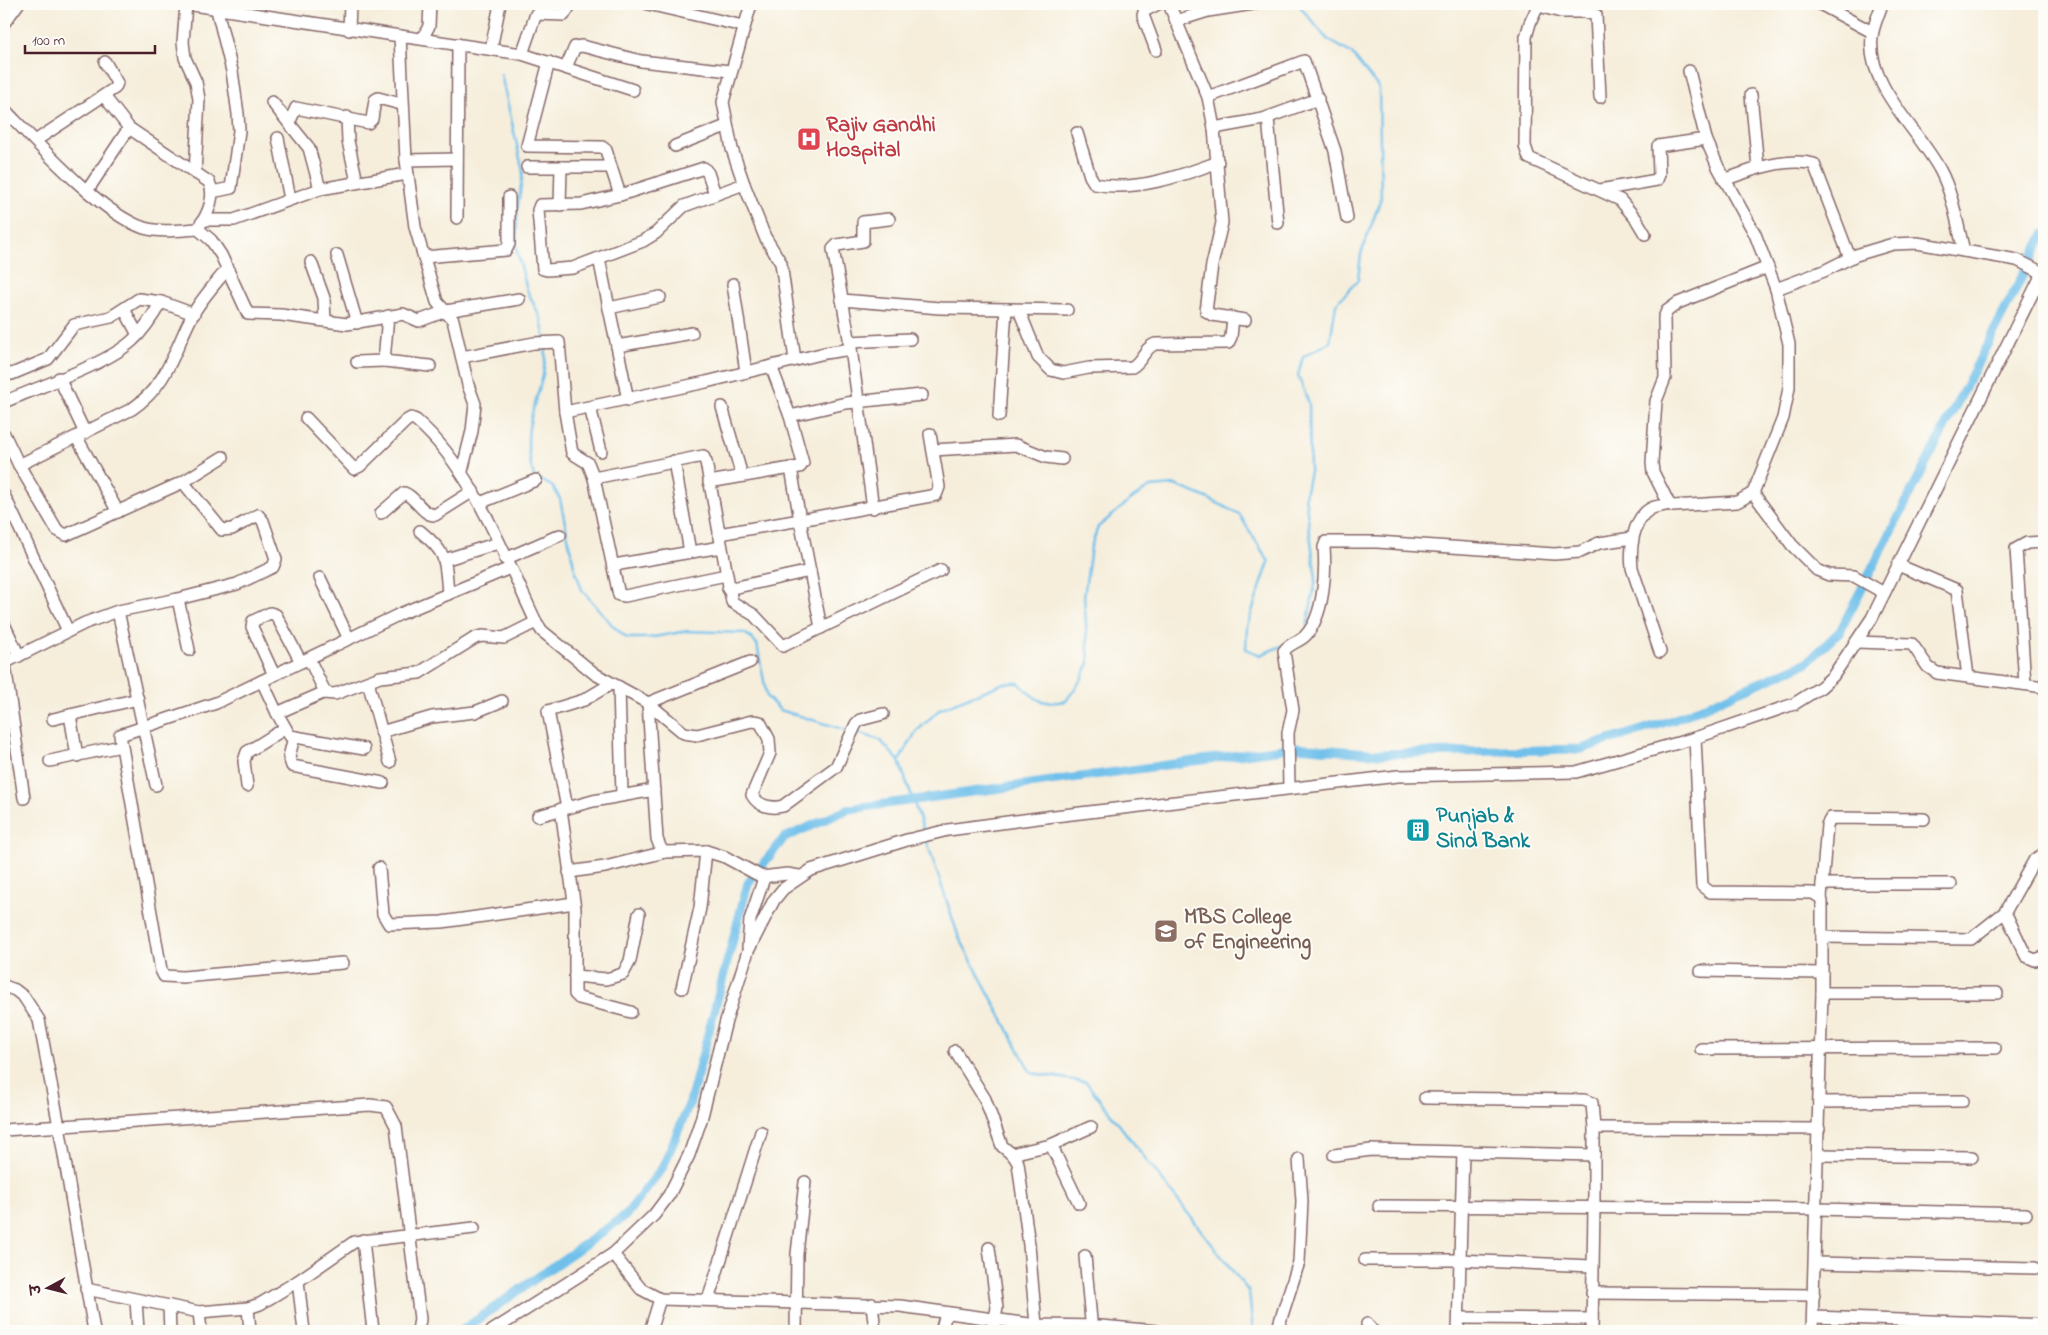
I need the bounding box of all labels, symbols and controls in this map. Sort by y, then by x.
scale bar [25,22,155,54]
text: 100 m [32,30,65,52]
place label: Rajiv Gandhi Hospital [826,110,936,167]
hospital icon: Rajiv Gandhi Hospital [796,126,822,152]
place label: Punjab & Sind Bank [1436,801,1531,858]
building icon: Punjab & Sind Bank [1405,817,1431,843]
place label: MBS College of Engineering [1184,902,1311,960]
school or university icon: MBS College of Engineering [1153,918,1179,944]
north arrow [22,1262,72,1312]
text: उ [25,1282,48,1297]

